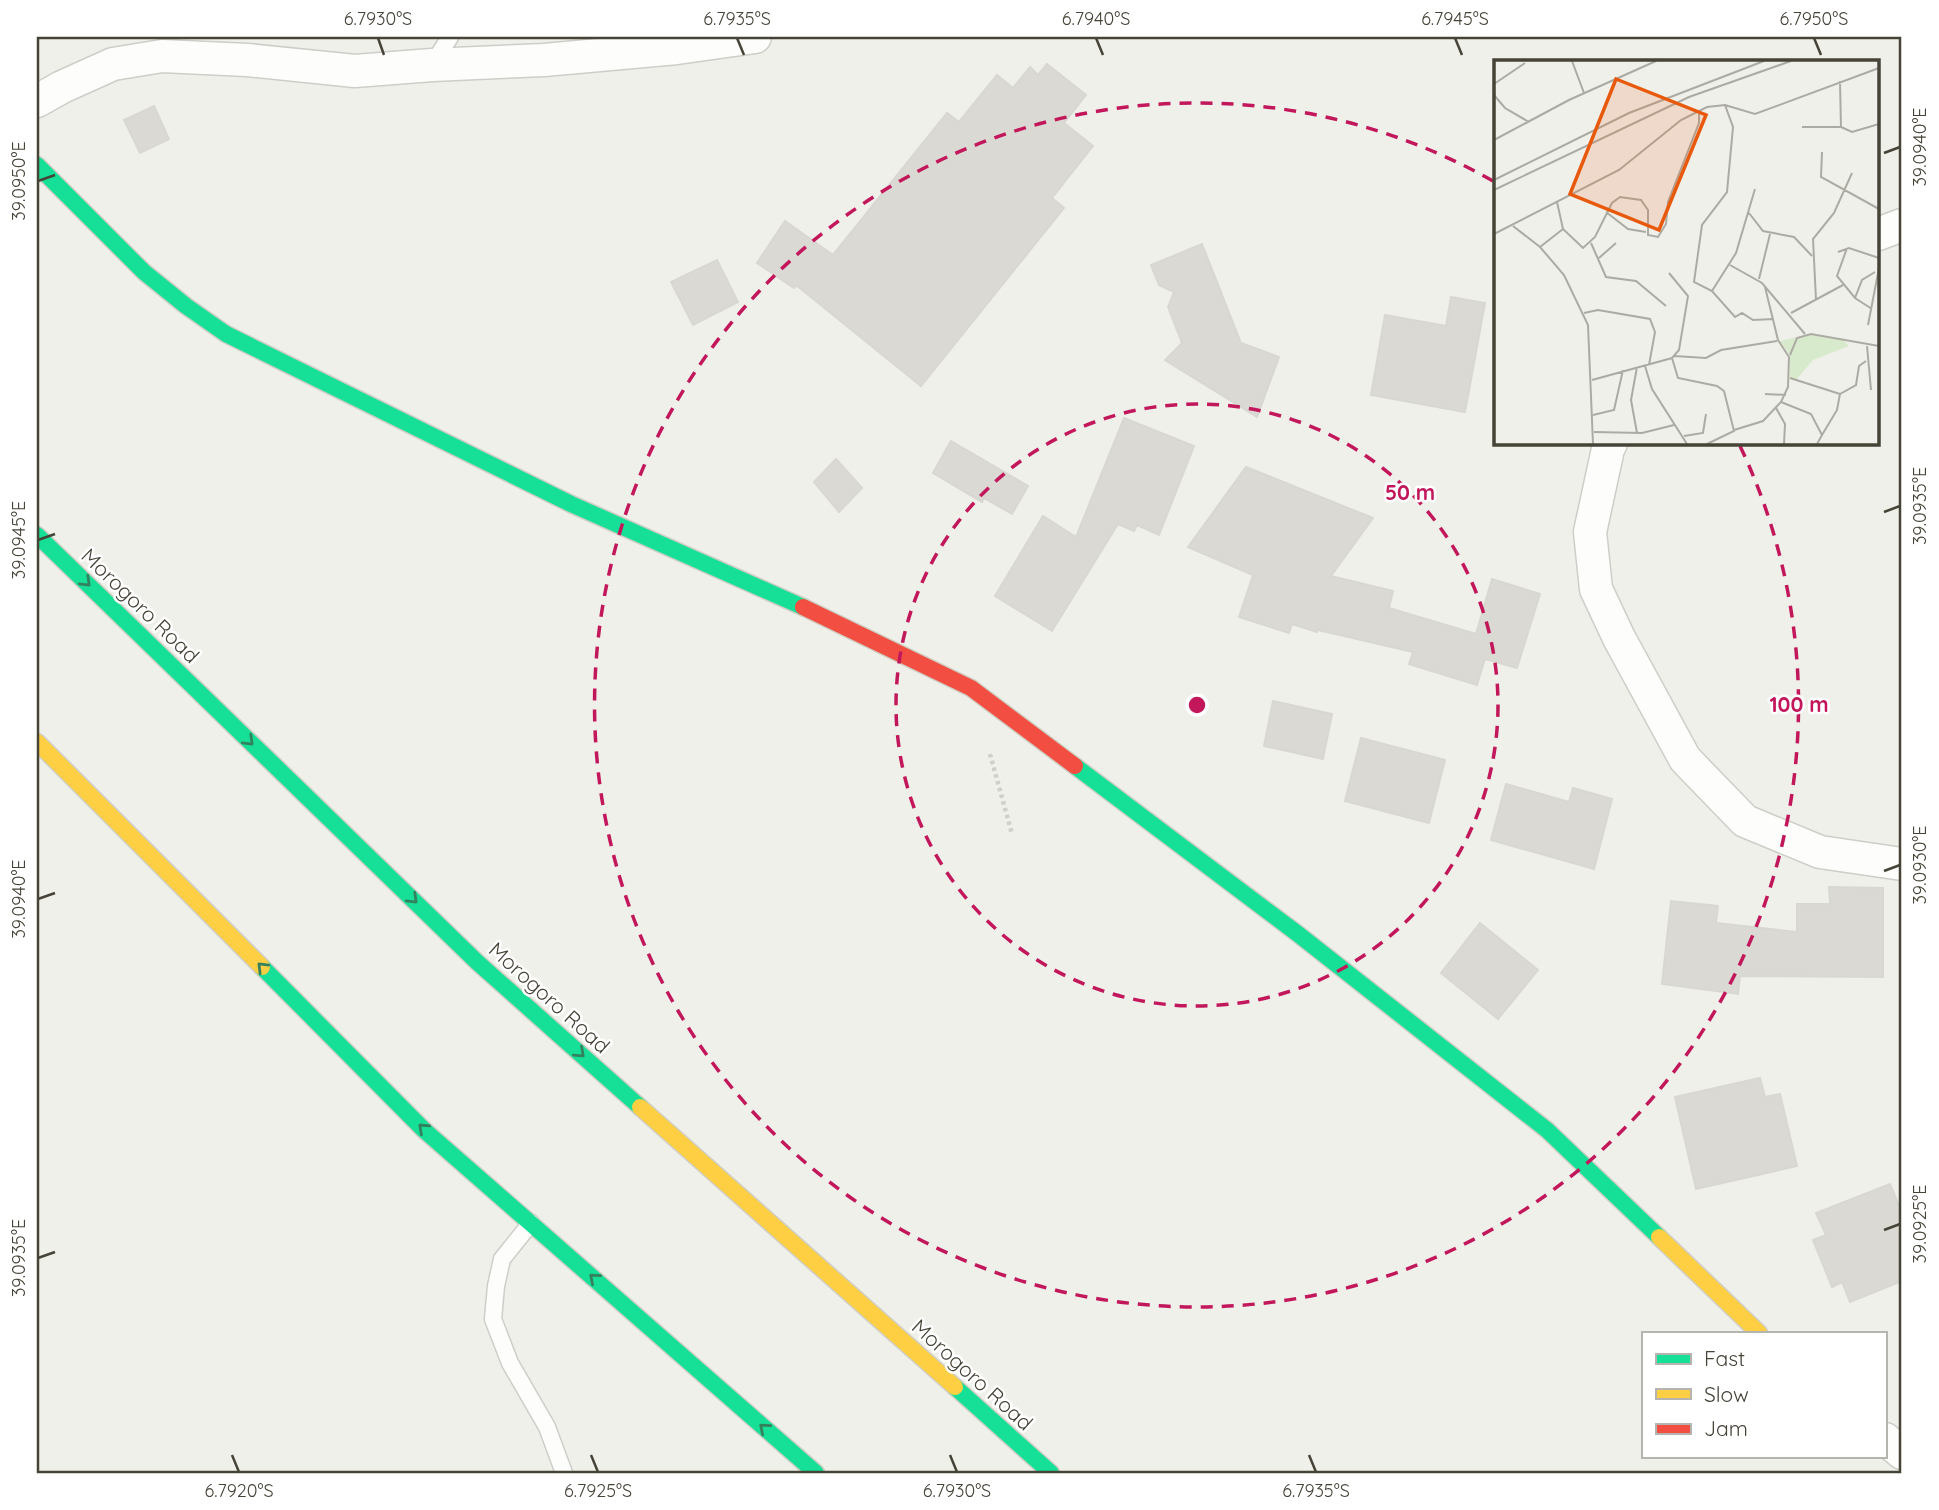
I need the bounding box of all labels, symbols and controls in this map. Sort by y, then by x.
text: 6.7930°S [344,7,412,30]
text: 6.7935°S [703,7,771,30]
text: 6.7940°S [1062,7,1130,30]
text: 6.7945°S [1421,7,1489,30]
text: 6.7950°S [1780,7,1848,30]
inset map [1494,60,1880,444]
text: 39.0940°E [1908,107,1931,187]
text: 39.0950°E [7,141,30,221]
text: 39.0935°E [1908,467,1931,545]
text: 50 m [1385,479,1435,505]
text: 39.0945°E [7,501,30,579]
street label: Morogoro Road [76,542,205,668]
one-way arrow [78,574,91,587]
text: 100 m [1769,691,1829,717]
centre of rings [1185,693,1209,717]
one-way arrow [241,732,254,745]
text: 39.0930°E [1908,825,1931,905]
text: 39.0940°E [7,859,30,939]
one-way arrow [404,891,417,904]
street label: Morogoro Road [484,936,616,1058]
one-way arrow [257,962,270,975]
one-way arrow [572,1045,585,1057]
one-way arrow [418,1123,431,1136]
text: 39.0925°E [1908,1185,1931,1263]
text: 39.0935°E [7,1219,30,1297]
one-way arrow [589,1274,602,1286]
street label: Morogoro Road [907,1313,1039,1435]
legend [1642,1332,1886,1458]
text: Fast [1704,1345,1745,1371]
text: Slow [1704,1381,1749,1407]
text: Jam [1704,1415,1748,1441]
one-way arrow [760,1424,773,1436]
text: 6.7920°S [205,1479,274,1502]
text: 6.7925°S [564,1479,632,1502]
text: 6.7930°S [923,1479,991,1502]
text: 6.7935°S [1282,1479,1350,1502]

